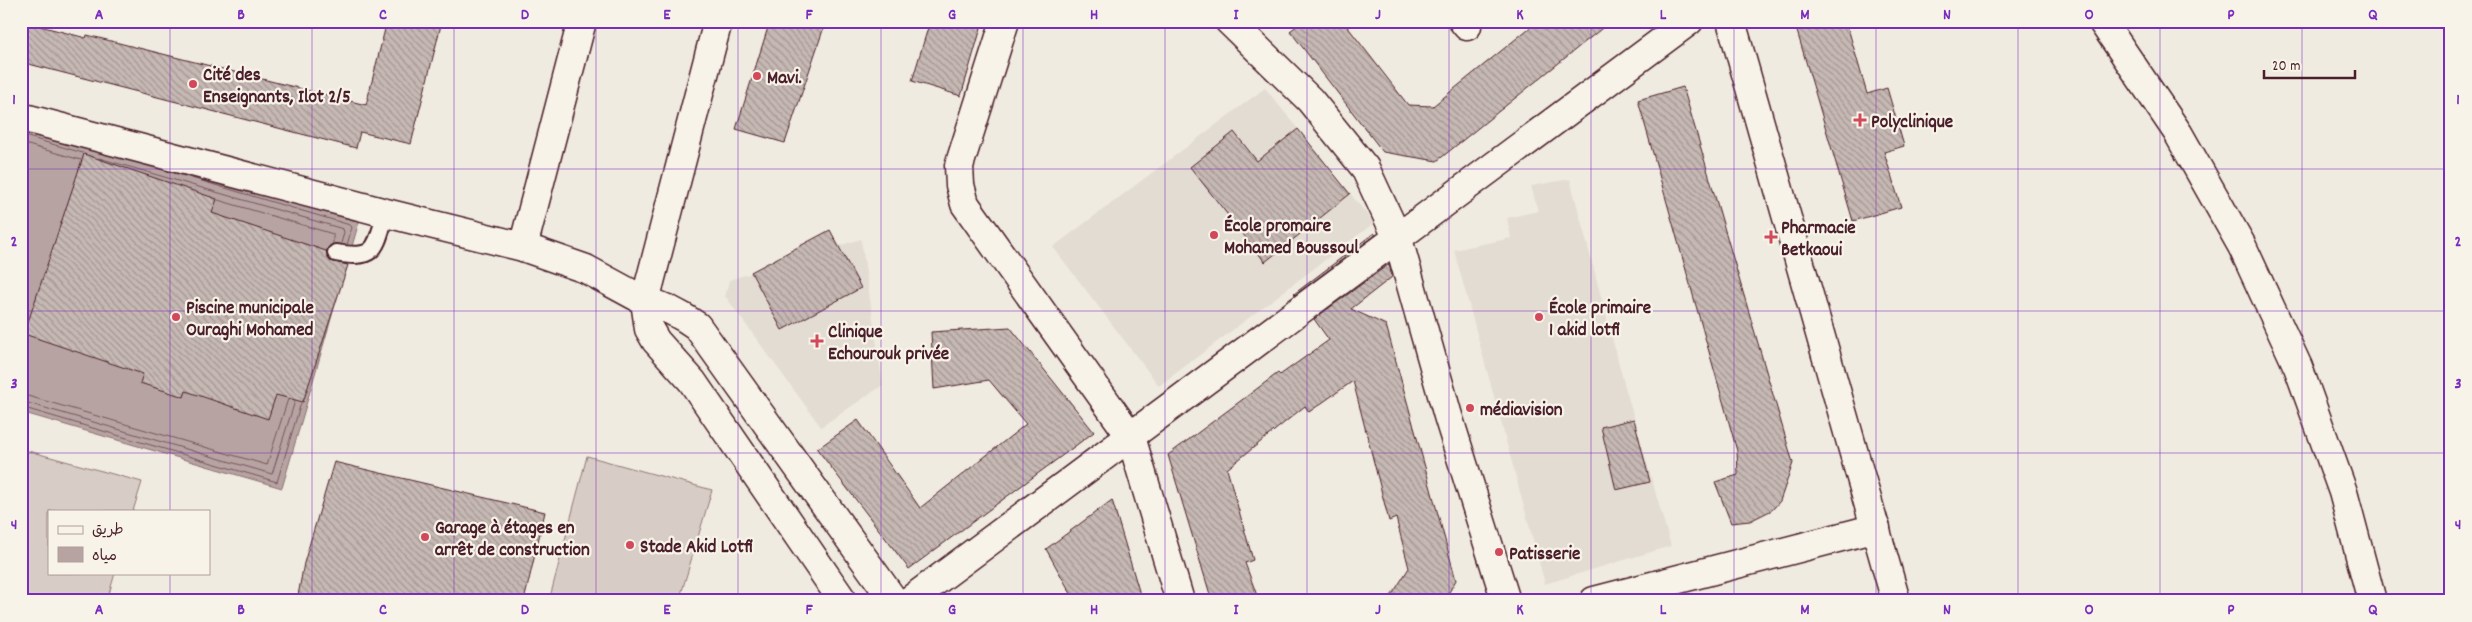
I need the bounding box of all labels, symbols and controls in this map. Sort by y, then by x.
text: A [95,4,104,27]
text: B [237,4,245,27]
text: C [379,4,387,27]
text: D [521,4,530,27]
text: E [663,4,671,27]
text: F [805,4,813,27]
text: G [948,4,956,27]
text: H [1090,4,1098,27]
text: I [1234,4,1240,27]
text: J [1375,4,1381,27]
text: K [1516,4,1524,27]
text: L [1660,4,1667,27]
text: M [1800,4,1810,27]
text: N [1943,4,1951,27]
text: O [2084,4,2094,27]
text: P [2227,4,2235,27]
text: Q [2368,4,2378,27]
scale bar [2264,48,2356,80]
text: 20 m [2272,56,2300,78]
place label: Cité des Enseignants, Ilot 2/5 [203,63,351,112]
place label: Mavi. [767,66,802,93]
marker: Mavi. [751,70,763,82]
marker: Cité des Enseignants, Ilot 2/5 [187,78,199,90]
text: 1 [12,89,16,112]
text: 1 [2456,89,2460,112]
place label: Polyclinique [1871,110,1953,137]
marker: Polyclinique [1853,113,1867,127]
place label: École promaire Mohamed Boussoul [1224,214,1359,263]
place label: Pharmacie Betkaoui [1781,216,1856,265]
marker: École promaire Mohamed Boussoul [1208,229,1220,241]
text: 2 [11,231,18,254]
marker: Pharmacie Betkaoui [1765,231,1777,243]
text: 2 [2455,231,2462,254]
place label: Piscine municipale Ouraghi Mohamed [186,296,314,345]
place label: École primaire 1 akid lotfi [1549,296,1651,345]
marker: Piscine municipale Ouraghi Mohamed [170,311,182,323]
marker: École primaire 1 akid lotfi [1533,311,1545,323]
place label: Clinique Echourouk privée [828,320,949,369]
marker: Clinique Echourouk privée [810,334,824,348]
text: 3 [10,373,18,396]
text: 3 [2454,373,2462,396]
place label: médiavision [1480,398,1563,425]
marker: médiavision [1464,402,1476,414]
legend [48,510,210,574]
text: 4 [11,514,17,537]
text: 4 [2455,514,2461,537]
place label: Garage à étages en arrêt de construction [435,516,590,565]
text: طريق [92,520,124,542]
marker: Garage à étages en arrêt de construction [419,531,431,543]
place label: Stade Akid Lotfi [640,535,753,562]
marker: Stade Akid Lotfi [624,539,636,551]
place label: Patisserie [1509,542,1580,569]
text: مياه [92,546,117,568]
marker: Patisserie [1493,546,1505,558]
text: A [95,599,104,622]
text: B [237,599,245,622]
text: C [379,599,387,622]
text: D [521,599,530,622]
text: E [663,599,671,622]
text: F [805,599,813,622]
text: G [948,599,956,622]
text: H [1090,599,1098,622]
text: I [1234,599,1240,622]
text: J [1375,599,1381,622]
text: K [1516,599,1524,622]
text: L [1660,599,1667,622]
text: M [1800,599,1810,622]
text: N [1943,599,1951,622]
text: O [2084,599,2094,622]
text: P [2227,599,2235,622]
text: Q [2368,599,2378,622]

